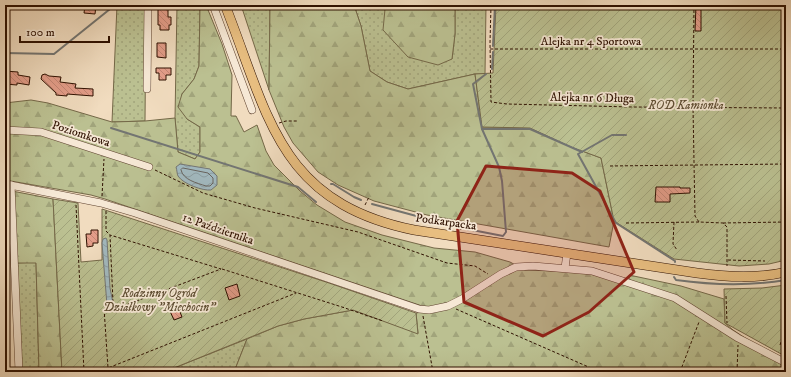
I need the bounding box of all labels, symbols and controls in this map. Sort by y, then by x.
scale bar [20,18,109,44]
text: 100 m [26,25,55,40]
street label: Alejka nr 4 Sportowa [541,34,642,49]
street label: Alejka nr 6 Długa [550,90,635,106]
park label: ROD Kamionka [647,98,724,113]
street label: Poziomkowa [50,118,113,151]
street label: 12 Października [180,210,256,248]
street label: Podkarpacka [415,210,478,234]
park label: Rodzinny Ogród Działkowy "Miechocin" [103,286,217,315]

